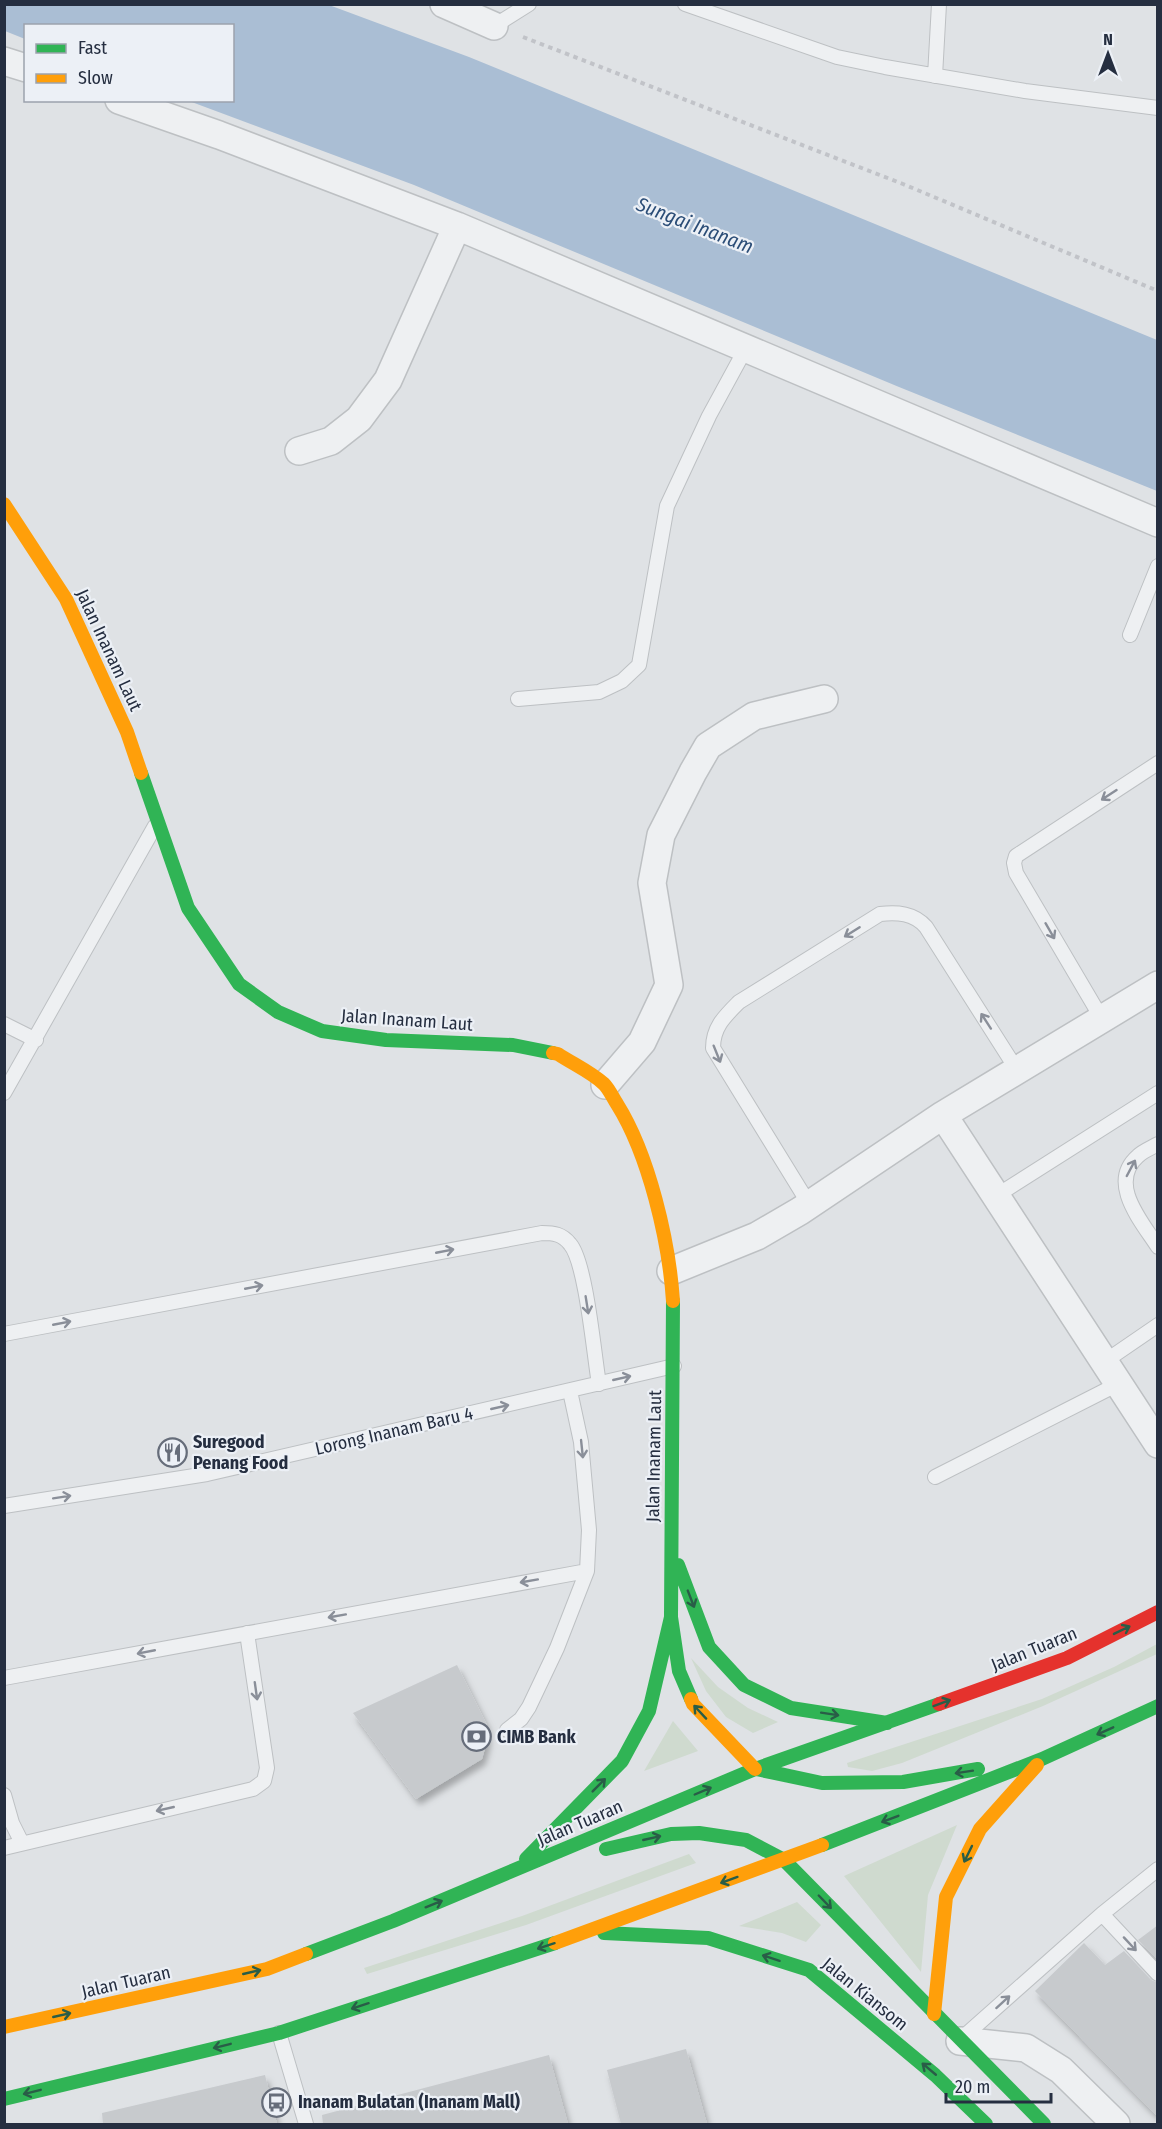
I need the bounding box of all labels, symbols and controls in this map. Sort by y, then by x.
legend [24,24,234,102]
north arrow [1078,24,1138,84]
text: N [1103,30,1113,49]
text: Fast [78,37,107,59]
text: Slow [78,67,113,89]
water label: Sungai Inanam [632,191,757,258]
street label: Jalan Inanam Laut [71,585,147,715]
one-way arrow [1100,789,1117,802]
one-way arrow [1044,922,1056,939]
one-way arrow [843,925,860,938]
street label: Jalan Inanam Laut [340,1004,474,1036]
one-way arrow [980,1013,992,1029]
one-way arrow [712,1044,723,1062]
one-way arrow [1125,1159,1137,1177]
one-way arrow [435,1245,455,1256]
one-way arrow [243,1281,263,1292]
one-way arrow [581,1295,592,1315]
one-way arrow [52,1317,71,1328]
one-way arrow [613,1372,632,1384]
street label: Jalan Inanam Laut [642,1390,666,1522]
one-way arrow [490,1401,509,1412]
street label: Lorong Inanam Baru 4 [313,1402,475,1460]
place label: Suregood Penang Food [193,1431,288,1474]
restaurant icon: Suregood Penang Food [156,1436,188,1468]
one-way arrow [577,1438,588,1458]
one-way arrow [52,1491,72,1502]
one-way arrow [520,1576,539,1587]
one-way arrow [686,1589,697,1608]
one-way arrow [328,1611,348,1622]
street label: Jalan Tuaran [988,1622,1080,1676]
one-way arrow [1113,1624,1131,1635]
one-way arrow [136,1647,156,1658]
one-way arrow [250,1680,261,1700]
one-way arrow [932,1697,951,1708]
one-way arrow [693,1704,707,1719]
one-way arrow [820,1709,839,1720]
bank icon: CIMB Bank [460,1721,492,1753]
place label: CIMB Bank [497,1726,576,1748]
one-way arrow [1096,1726,1114,1737]
one-way arrow [955,1766,974,1777]
one-way arrow [592,1777,606,1792]
one-way arrow [693,1785,712,1796]
street label: Jalan Tuaran [534,1795,626,1851]
one-way arrow [156,1804,175,1816]
one-way arrow [881,1814,900,1825]
one-way arrow [643,1832,662,1844]
one-way arrow [961,1844,973,1862]
one-way arrow [720,1876,739,1887]
one-way arrow [818,1895,832,1910]
one-way arrow [425,1898,443,1909]
one-way arrow [1122,1936,1136,1951]
one-way arrow [537,1941,555,1952]
one-way arrow [762,1952,781,1963]
street label: Jalan Kiansom [818,1953,912,2035]
street label: Jalan Tuaran [79,1961,173,2003]
one-way arrow [242,1966,261,1977]
one-way arrow [996,1995,1011,2009]
one-way arrow [351,2001,370,2012]
one-way arrow [52,2008,71,2020]
one-way arrow [213,2041,232,2053]
one-way arrow [922,2062,937,2076]
scale bar [946,2066,1051,2104]
text: 20 m [955,2076,990,2098]
bus stop icon: Inanam Bulatan (Inanam Mall) [261,2086,293,2118]
one-way arrow [23,2087,42,2099]
place label: Inanam Bulatan (Inanam Mall) [298,2091,521,2113]

